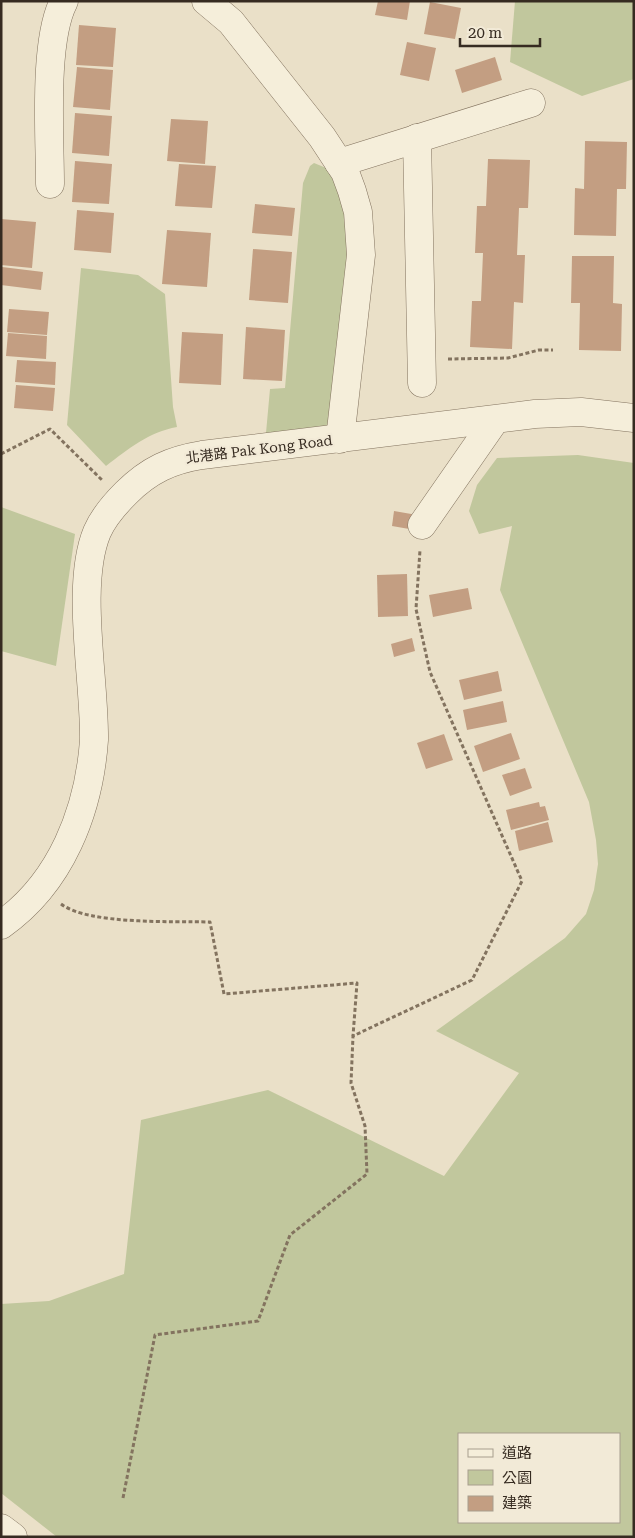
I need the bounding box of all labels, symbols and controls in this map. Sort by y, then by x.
scale bar [460,15,540,47]
text: 20 m [468,24,503,42]
street label: 北港路 Pak Kong Road [185,432,333,466]
legend [458,1433,620,1523]
text: 道路 [502,1444,532,1462]
text: 公園 [502,1469,532,1487]
text: 建築 [502,1494,532,1512]

